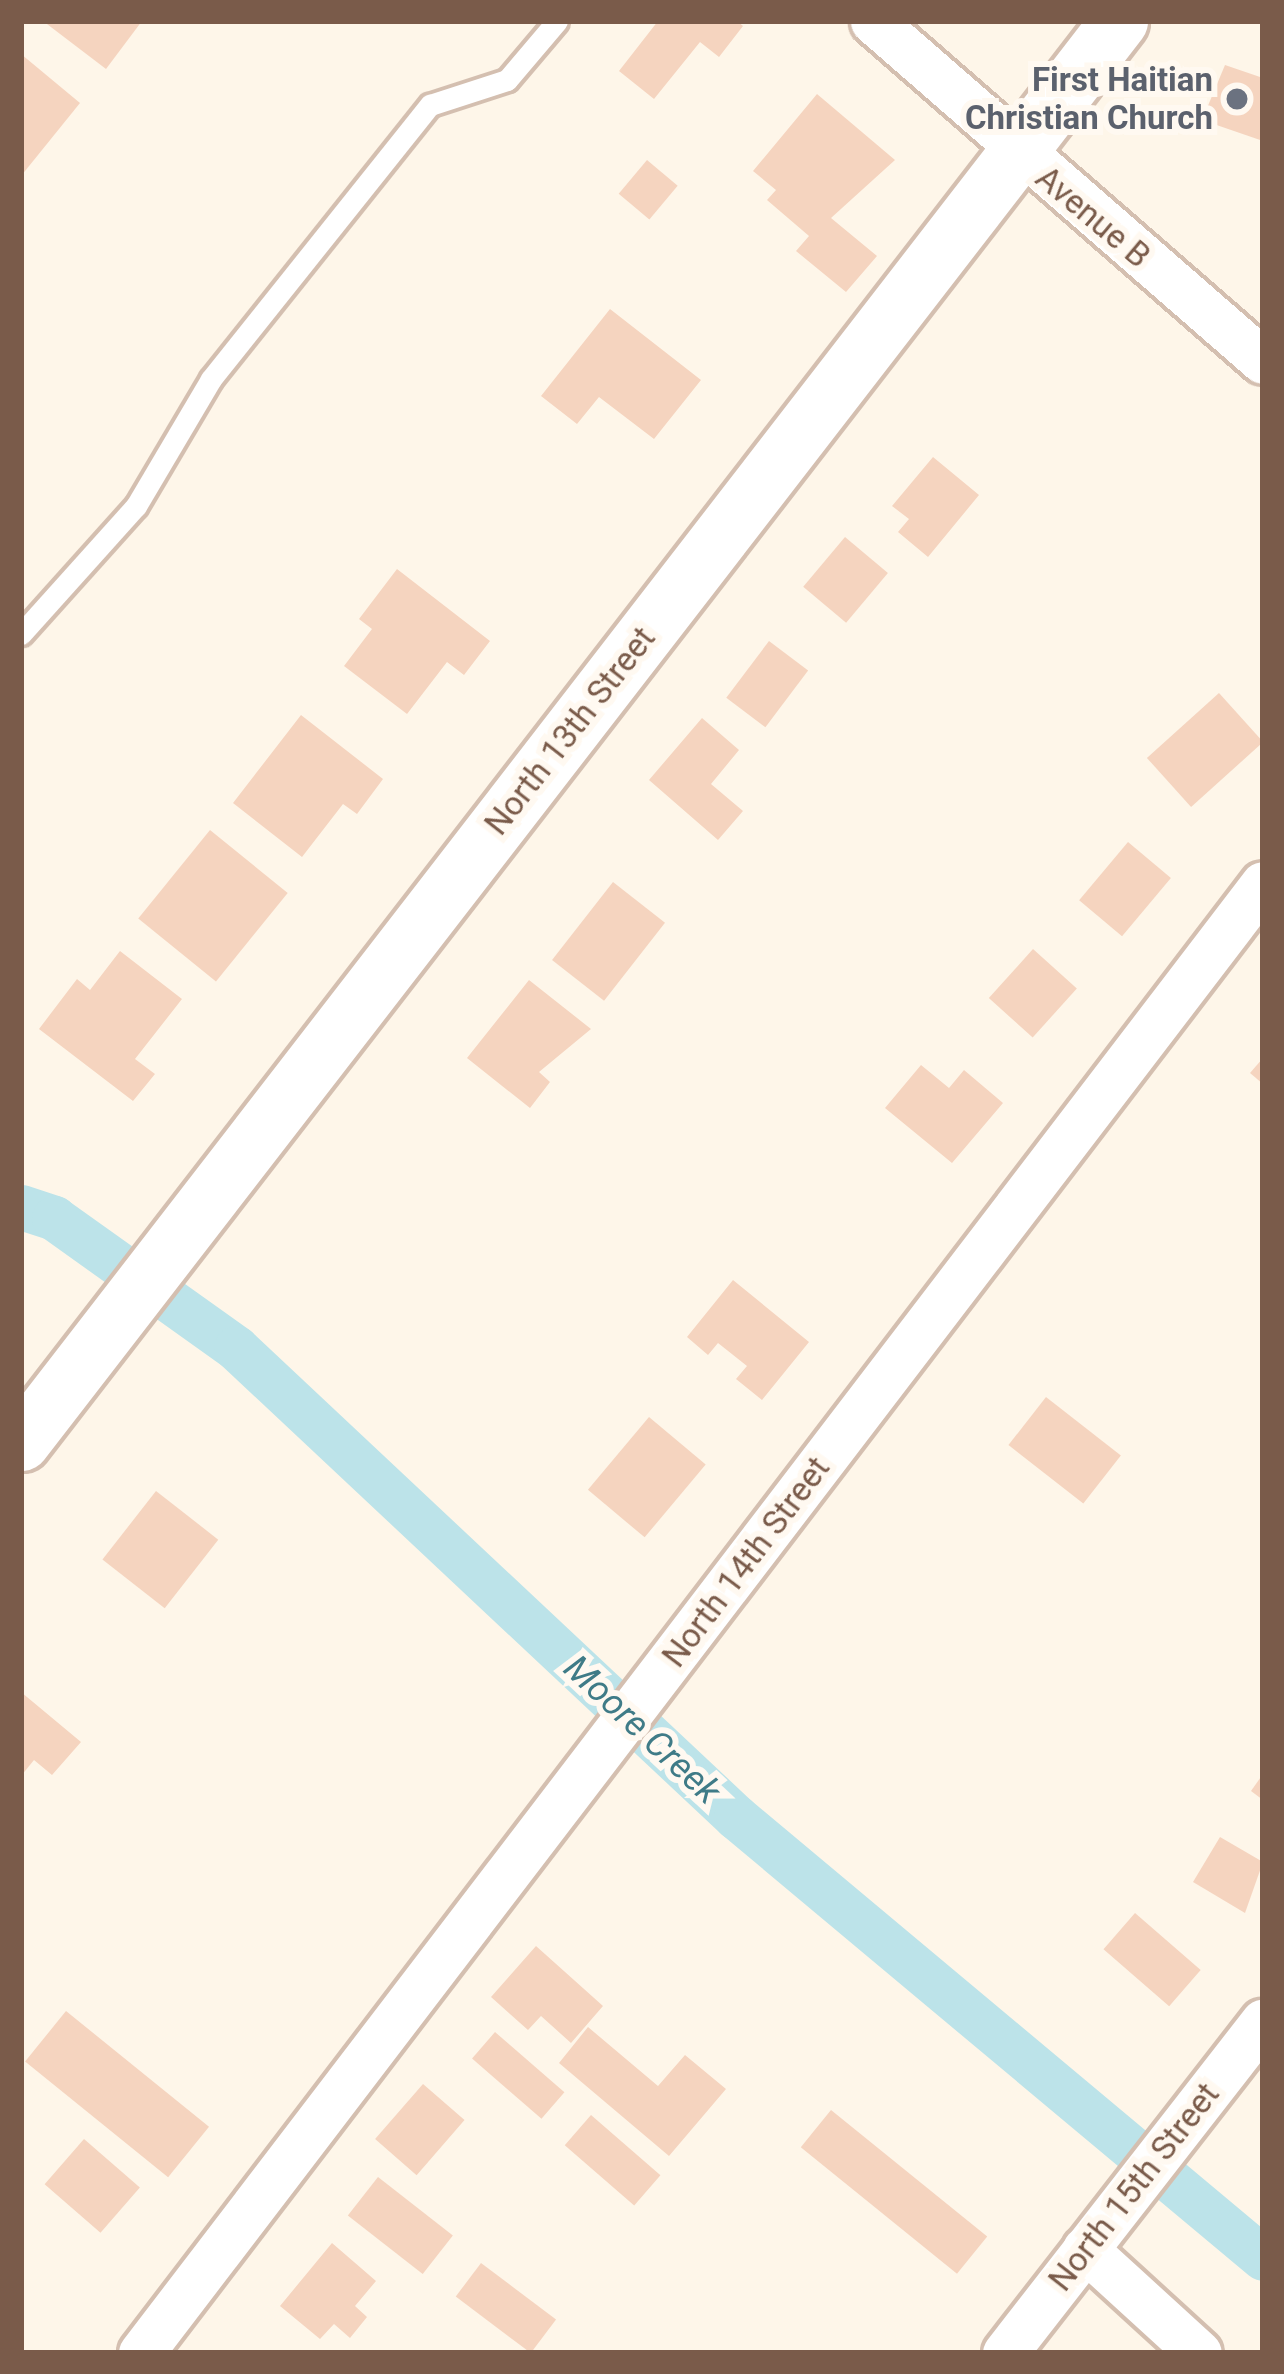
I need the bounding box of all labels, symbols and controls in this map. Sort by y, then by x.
place label: First Haitian Christian Church [965,60,1213,138]
marker: First Haitian Christian Church [1224,86,1250,112]
street label: Avenue B [1028,158,1158,276]
street label: North 13th Street [477,619,663,843]
street label: North 14th Street [654,1449,838,1675]
water label: Moore Creek [555,1647,729,1813]
street label: North 15th Street [1041,2075,1227,2299]

